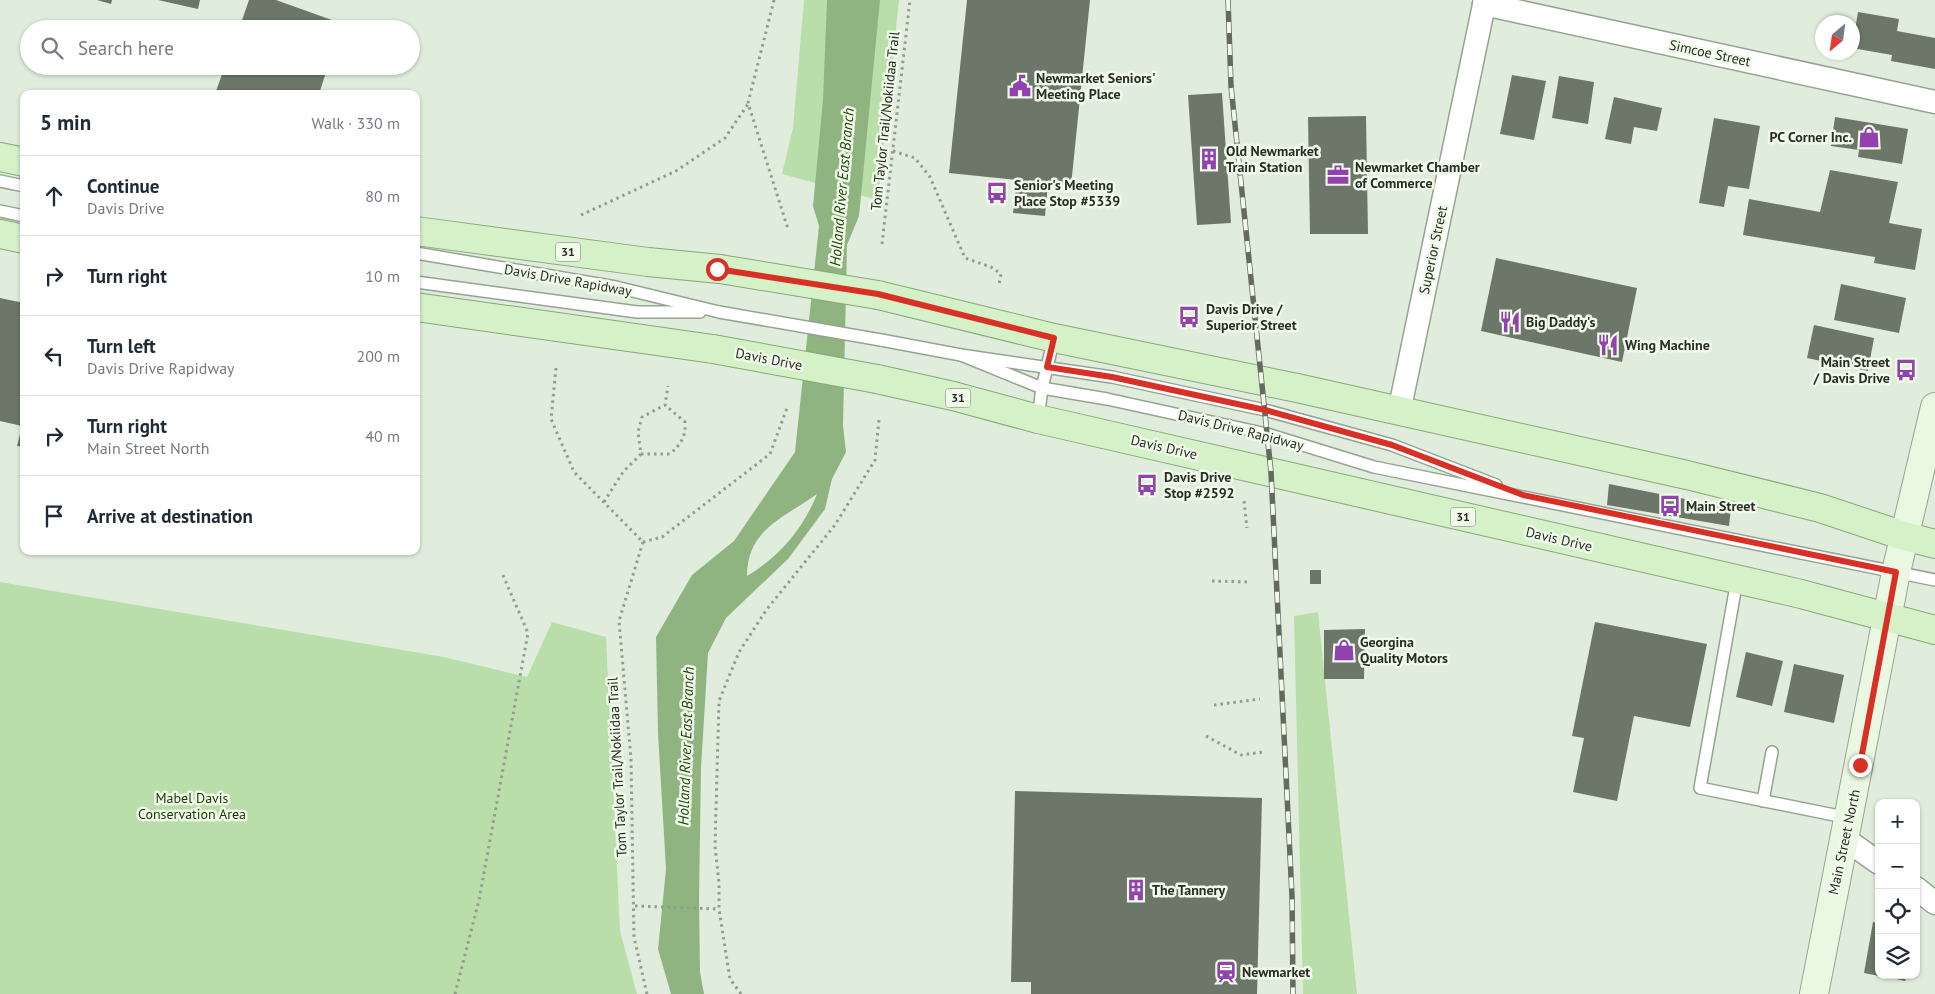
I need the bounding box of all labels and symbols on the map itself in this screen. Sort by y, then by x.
north arrow [1815,15,1860,60]
street label: Tom Taylor Trail/Nokiidaa Trail [867,31,903,211]
street label: Simcoe Street [1668,36,1753,70]
place label: Newmarket Seniors' Meeting Place [1036,69,1156,103]
public building icon: Newmarket Seniors' Meeting Place [1007,73,1033,99]
water label: Holland River East Branch [825,107,858,267]
shop icon: PC Corner Inc. [1856,124,1882,150]
place label: PC Corner Inc. [1769,128,1852,146]
place label: Old Newmarket Train Station [1226,142,1319,176]
building icon: Old Newmarket Train Station [1196,146,1222,172]
place label: Newmarket Chamber of Commerce [1355,158,1480,192]
office icon: Newmarket Chamber of Commerce [1325,162,1351,188]
place label: Senior's Meeting Place Stop #5339 [1014,176,1120,210]
bus stop icon: Senior's Meeting Place Stop #5339 [984,180,1010,206]
street label: Superior Street [1415,204,1451,296]
road number: 31 [556,242,580,262]
route start [706,258,729,281]
street label: Davis Drive Rapidway [503,260,634,300]
place label: Davis Drive / Superior Street [1206,300,1297,334]
bus stop icon: Davis Drive / Superior Street [1176,304,1202,330]
restaurant icon: Big Daddy's [1497,309,1523,335]
place label: Big Daddy's [1526,313,1595,331]
restaurant icon: Wing Machine [1595,332,1621,358]
place label: Wing Machine [1625,336,1710,354]
street label: Davis Drive [734,344,804,374]
place label: Main Street / Davis Drive [1812,353,1890,387]
bus stop icon: Main Street / Davis Drive [1893,357,1919,383]
road number: 31 [946,388,970,408]
street label: Davis Drive Rapidway [1176,406,1306,454]
street label: Davis Drive [1129,431,1199,463]
place label: Davis Drive Stop #2592 [1164,468,1235,502]
bus stop icon: Davis Drive Stop #2592 [1134,472,1160,498]
bus stop icon: Main Street [1657,493,1683,519]
place label: Main Street [1686,497,1755,515]
road number: 31 [1450,508,1476,526]
street label: Davis Drive [1524,523,1594,555]
place label: Georgina Quality Motors [1360,633,1448,667]
shop icon: Georgina Quality Motors [1331,637,1357,663]
water label: Holland River East Branch [673,666,698,826]
street label: Tom Taylor Trail/Nokiidaa Trail [603,677,631,857]
route end [1849,754,1872,777]
street label: Main Street North [1824,788,1864,896]
park label: Mabel Davis Conservation Area [138,789,246,823]
building icon: The Tannery [1123,877,1149,903]
place label: The Tannery [1152,881,1225,899]
station icon: Newmarket [1213,959,1239,985]
place label: Newmarket [1242,963,1310,981]

